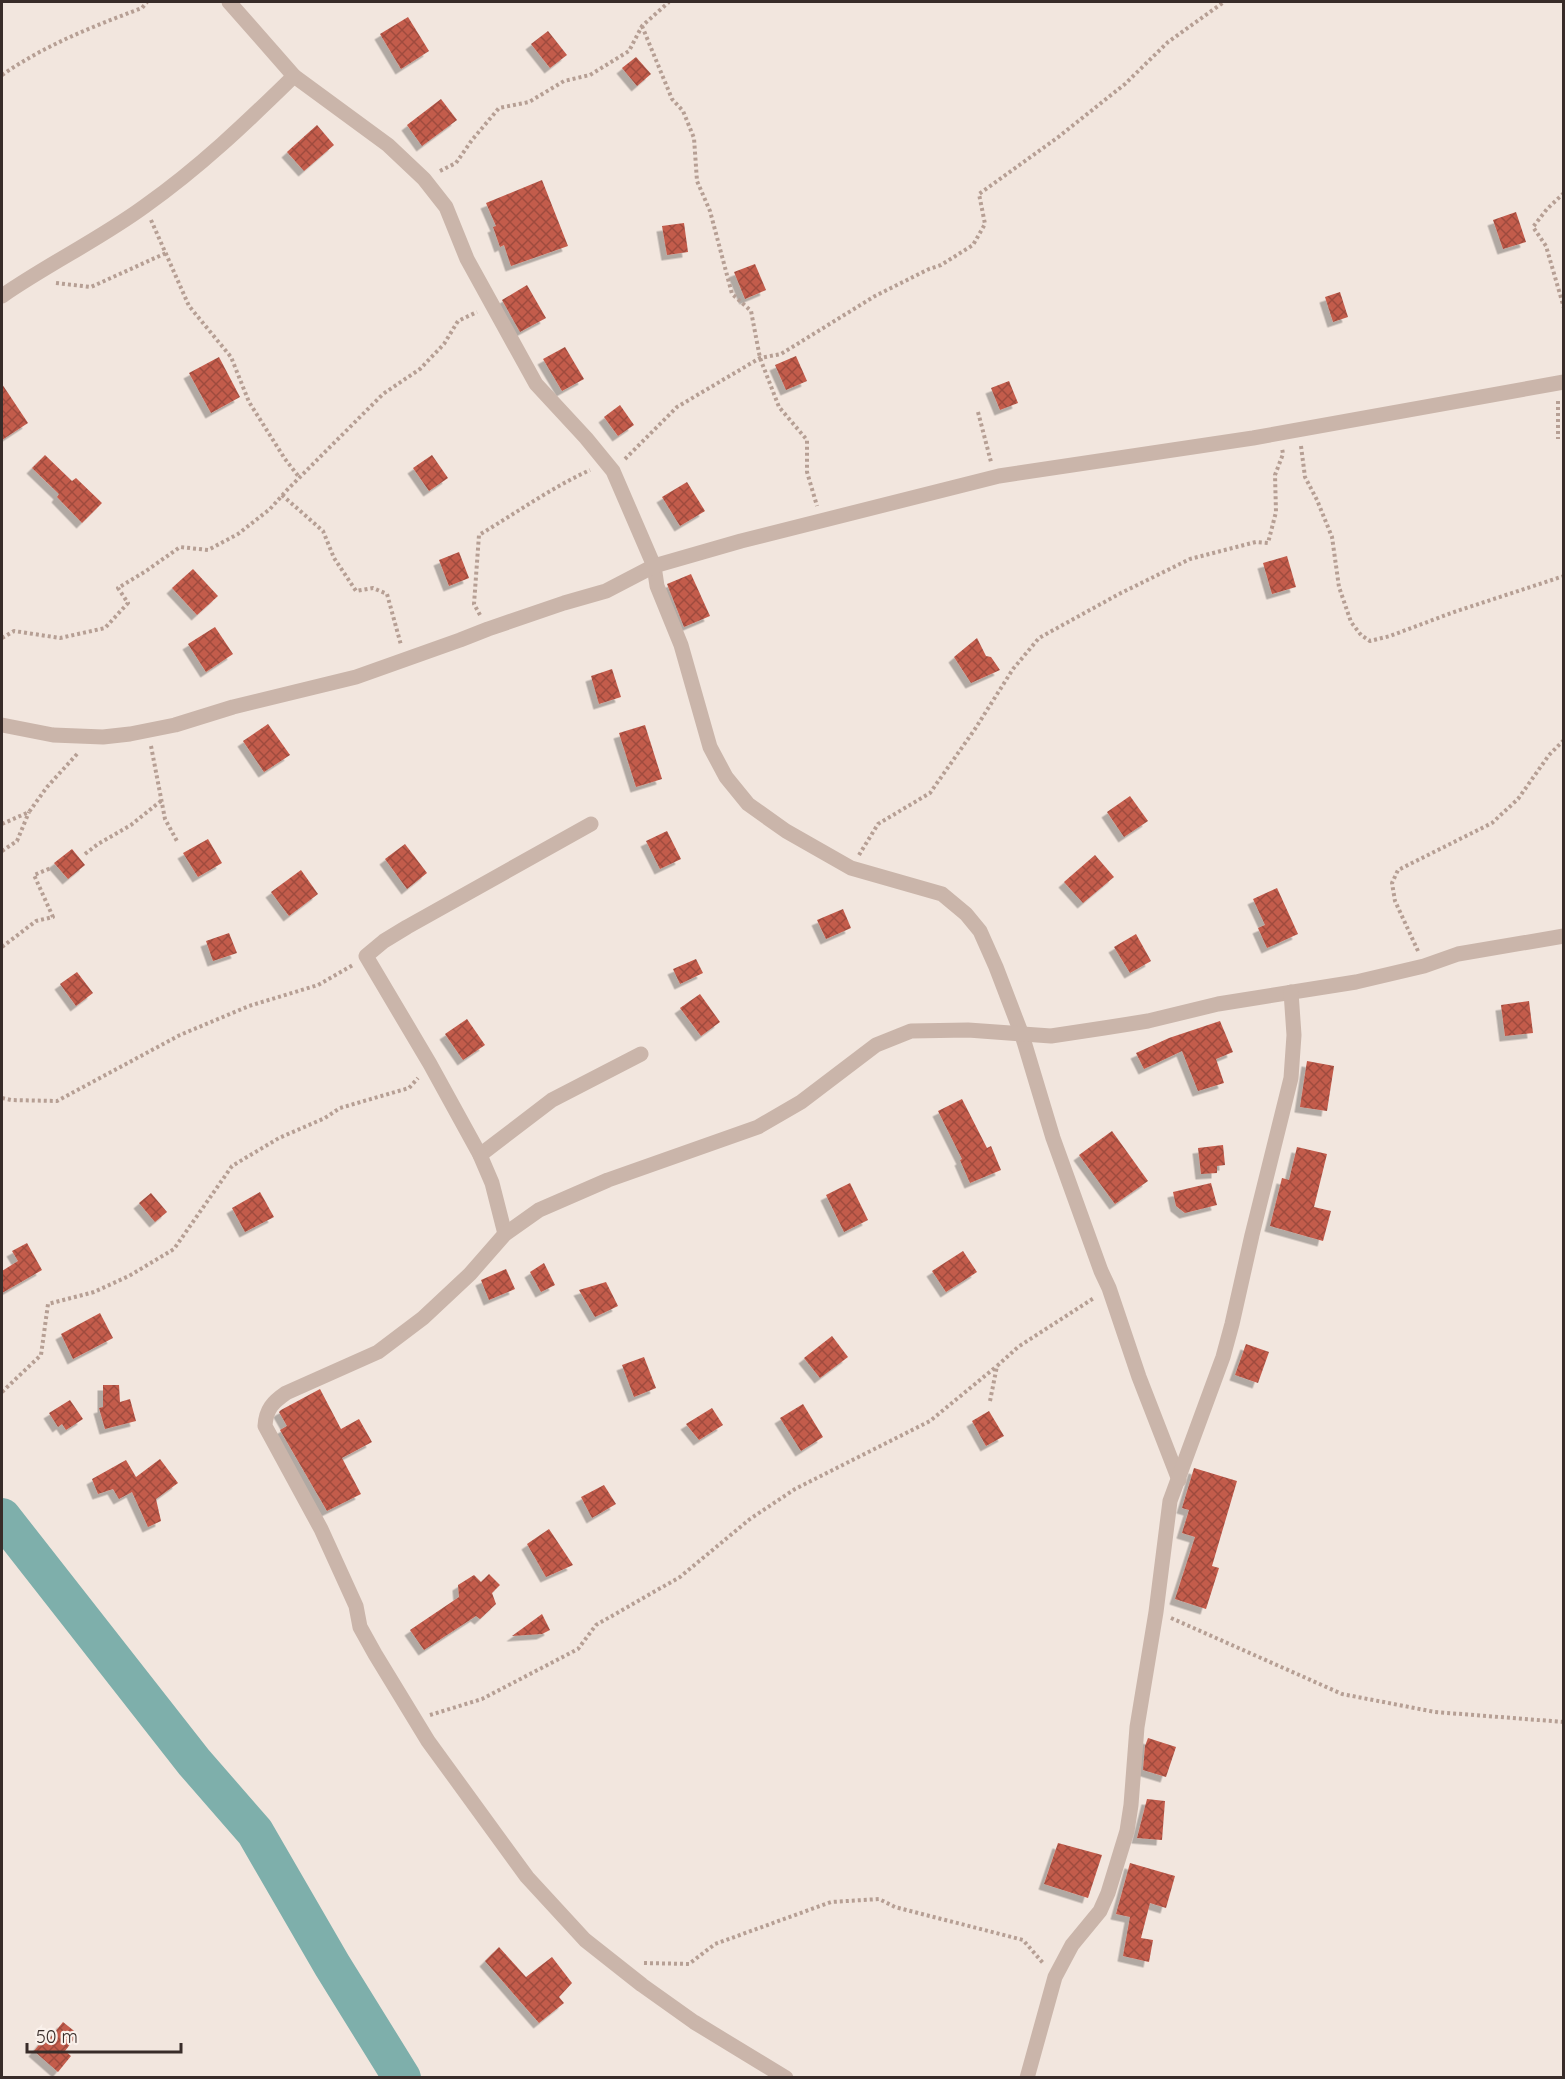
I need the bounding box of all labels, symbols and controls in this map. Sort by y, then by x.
scale bar [27,2016,182,2054]
text: 50 m [36,2025,78,2048]

